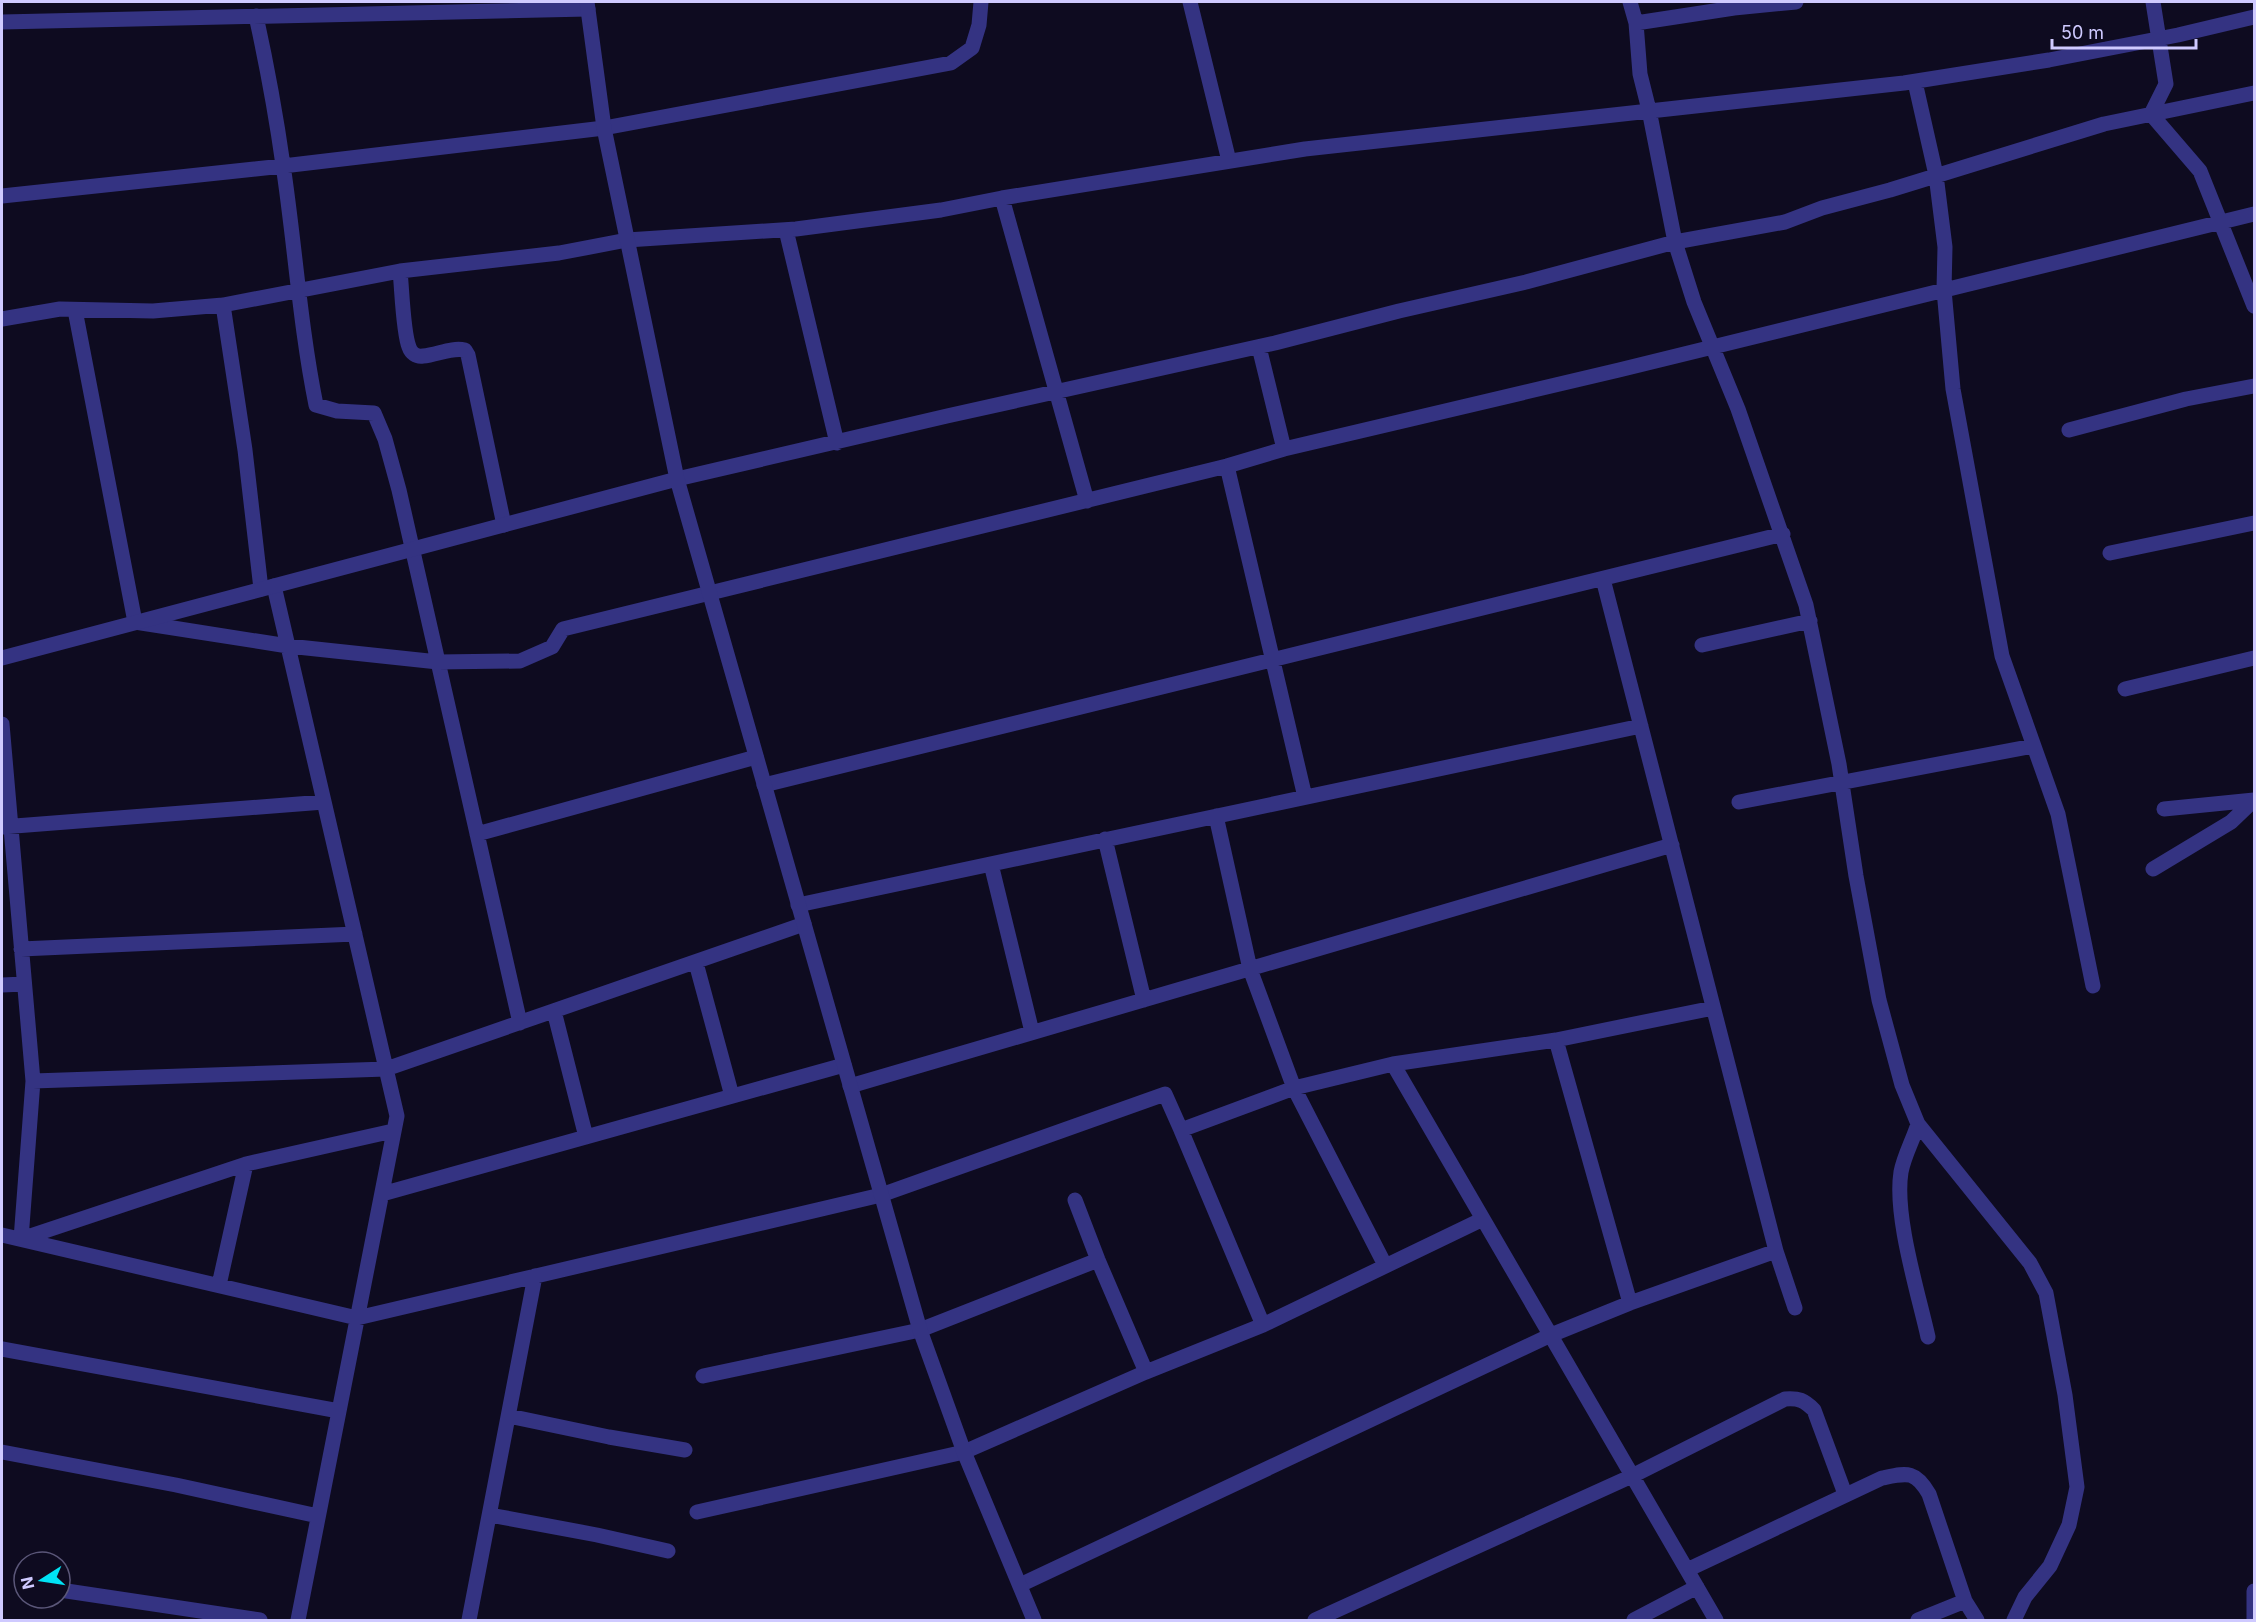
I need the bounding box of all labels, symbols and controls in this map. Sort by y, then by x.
scale bar [2052,12,2196,50]
text: 50 m [2061,22,2104,43]
north arrow [12,1550,72,1610]
text: N [16,1575,38,1591]

